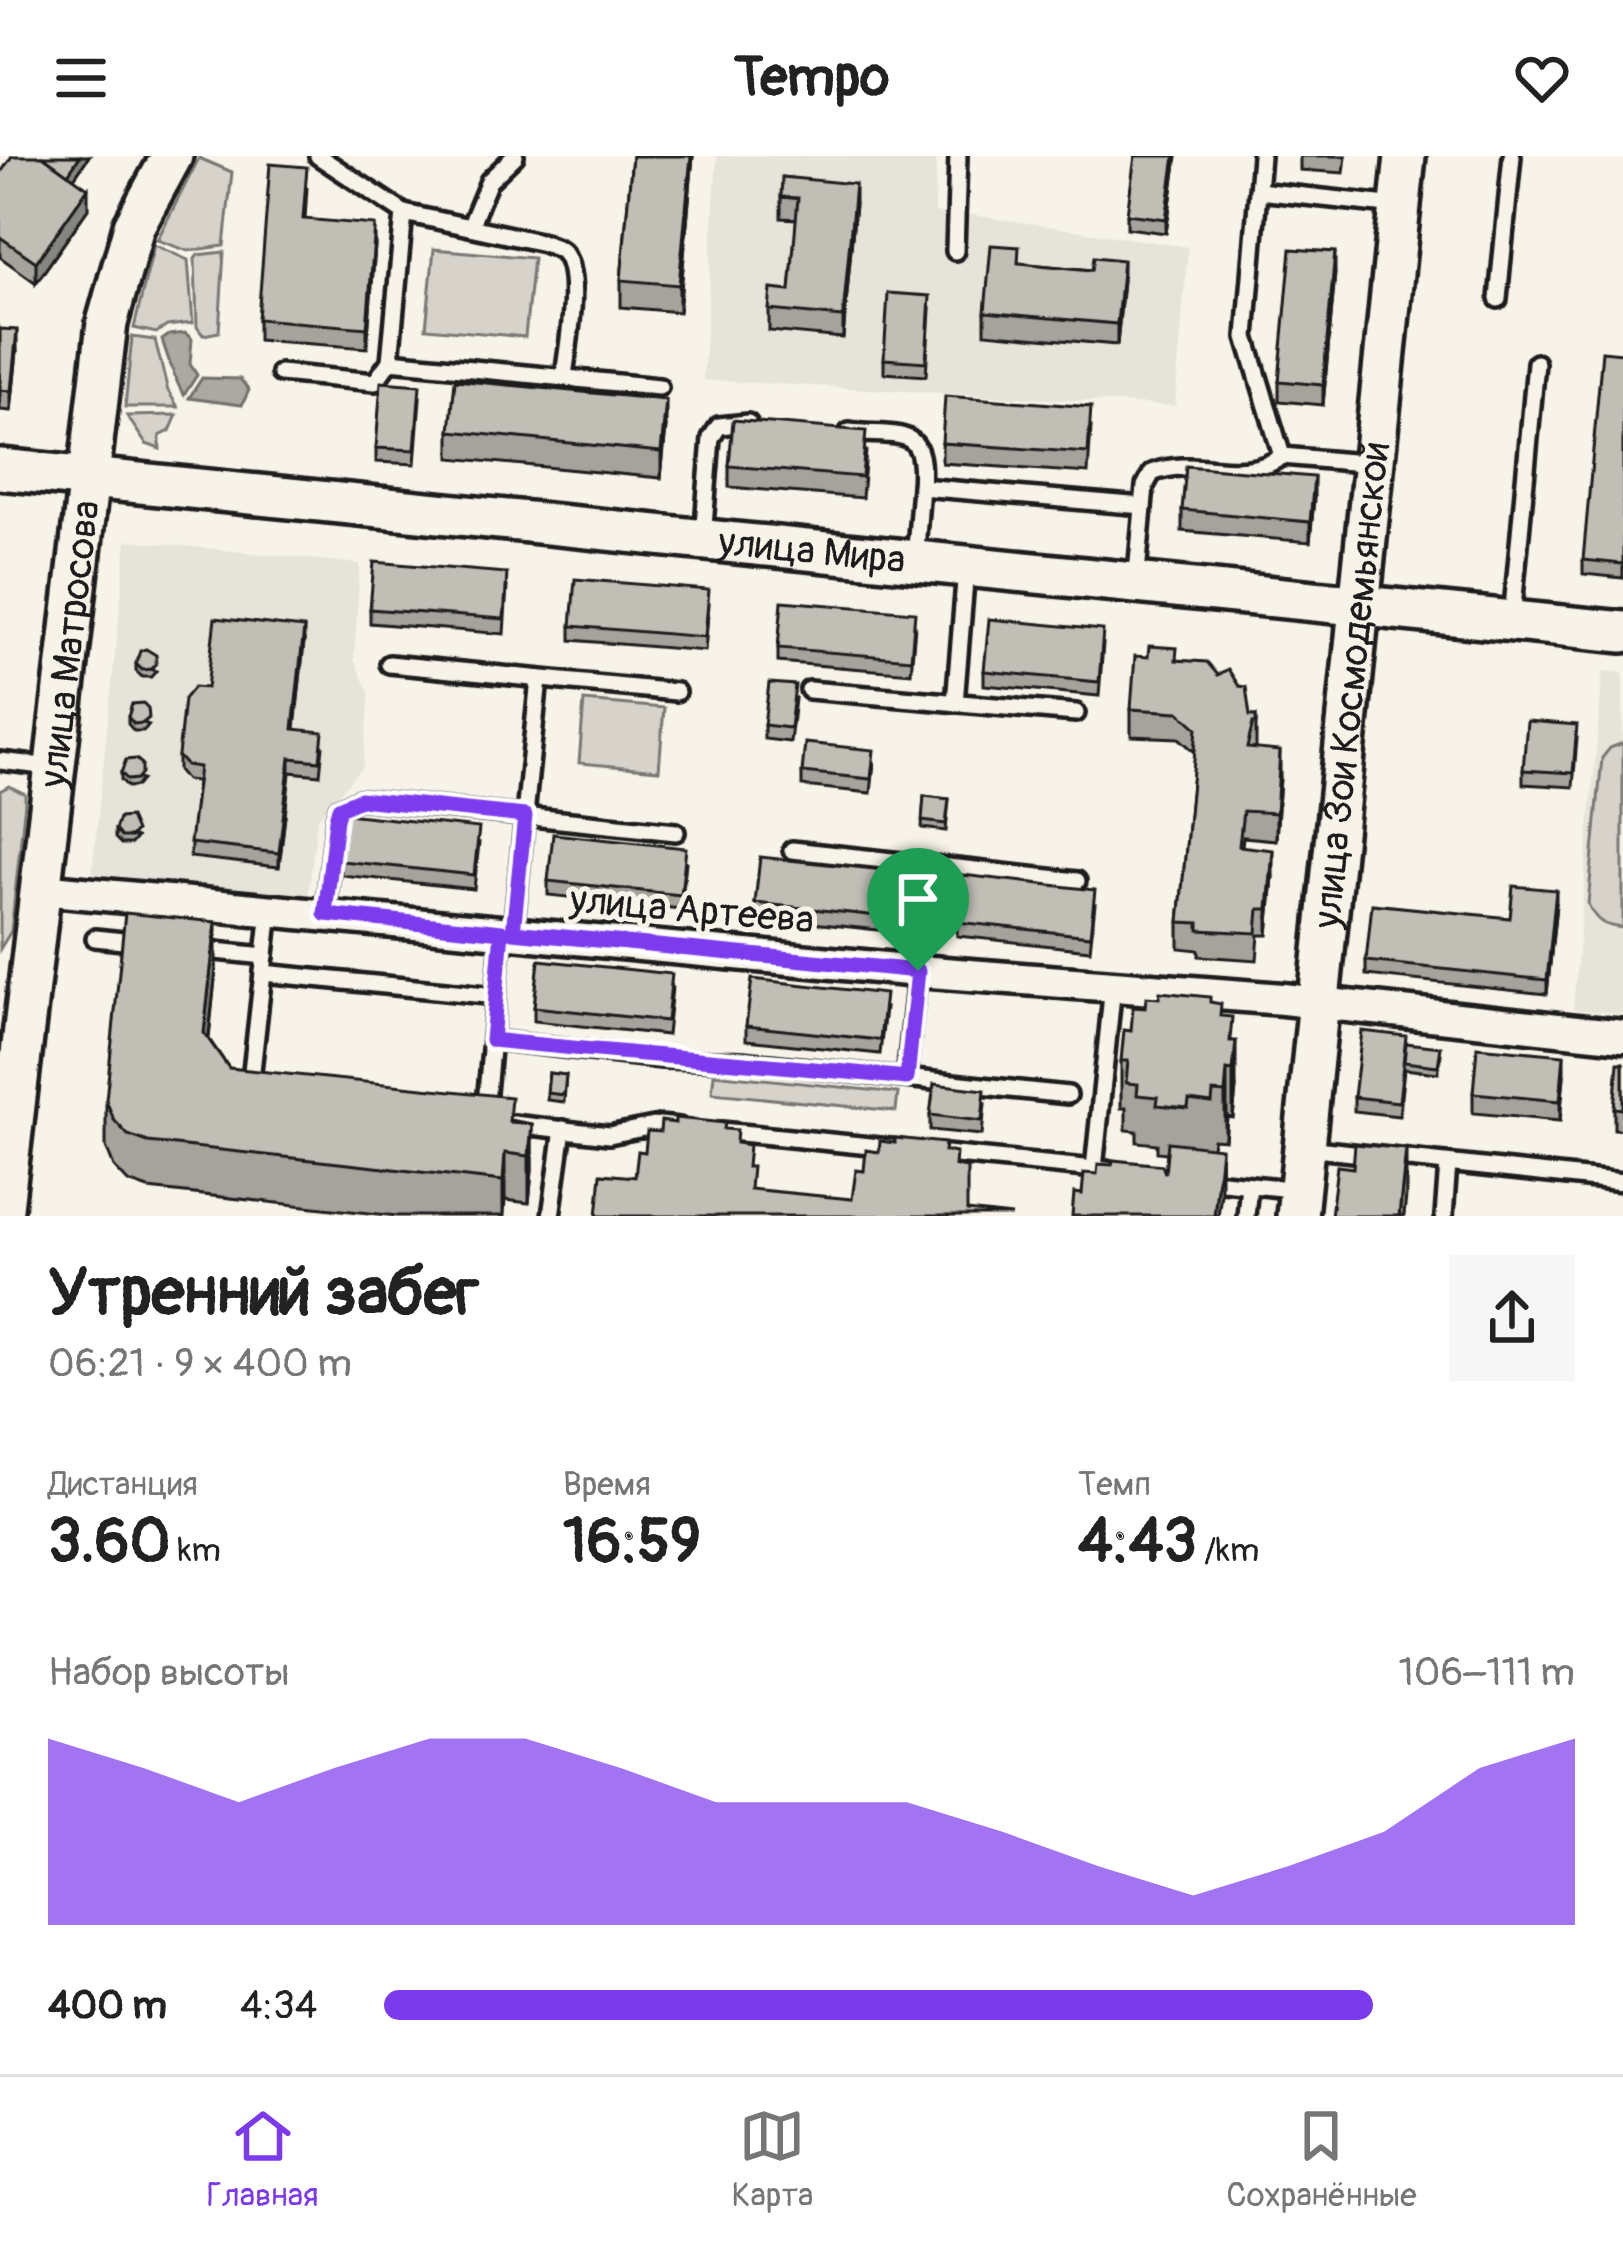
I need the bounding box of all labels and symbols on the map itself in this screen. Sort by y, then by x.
street label: улица Зои Космодемьянской [1302,439,1400,932]
street label: улица Матросова [28,498,110,791]
street label: улица Мира [715,517,908,584]
pin [867,848,969,971]
street label: улица Артеева [567,875,816,945]

